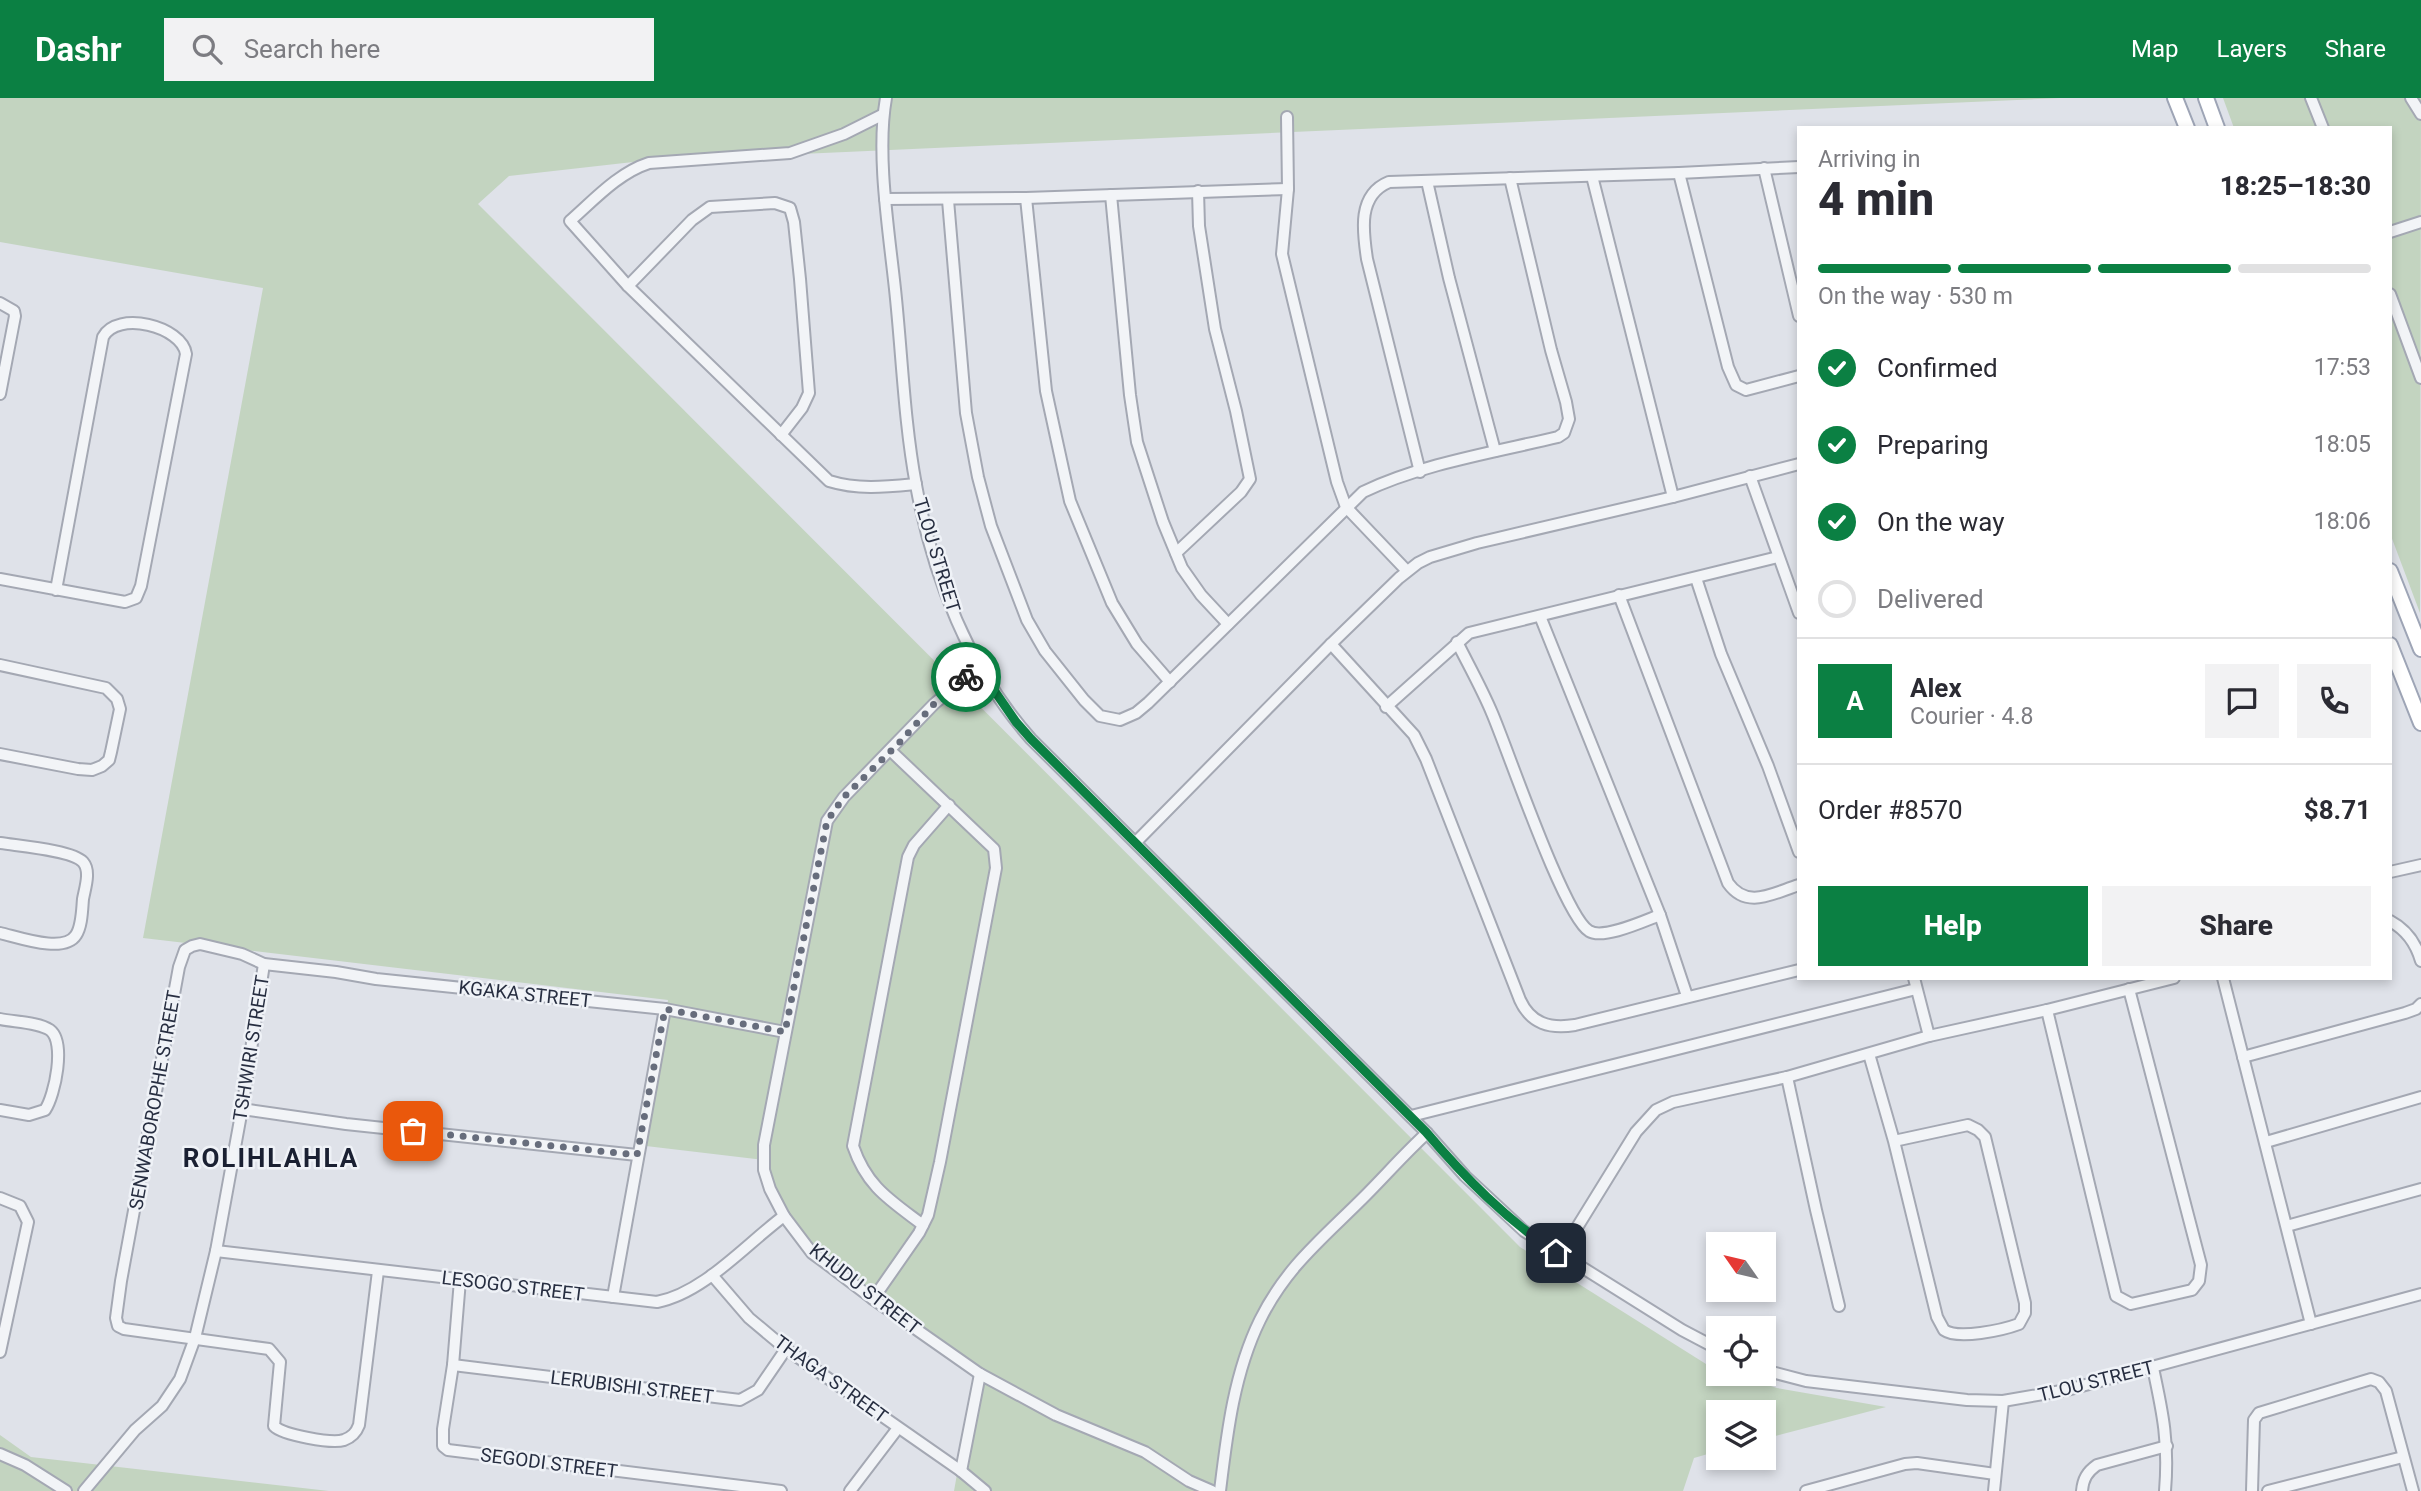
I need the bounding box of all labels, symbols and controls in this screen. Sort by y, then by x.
search box [164,18,654,81]
text: Dashr [35,30,122,69]
icon: search [188,30,226,68]
text: Search here [244,34,380,64]
text: Map [2131,35,2179,63]
text: Layers [2217,35,2287,63]
text: Share [2325,35,2386,63]
text: Arriving in [1818,146,1921,173]
text: 18:25–18:30 [2220,171,2371,201]
text: 4 min [1818,172,1934,226]
text: On the way · 530 m [1818,283,2013,310]
icon: check [1818,349,1856,387]
text: Confirmed [1877,353,1998,383]
text: 17:53 [2314,354,2371,381]
icon: check [1818,426,1856,464]
text: Preparing [1877,430,1989,460]
text: 18:05 [2314,431,2371,458]
street label: TLOU STREET [909,495,965,615]
icon: check [1818,503,1856,541]
text: On the way [1877,507,2005,537]
text: 18:06 [2314,508,2371,535]
text: Delivered [1877,584,1984,614]
courier [931,642,1001,712]
icon: bike [947,658,985,696]
button: chat [2205,664,2279,738]
button: phone [2297,664,2371,738]
text: Alex [1910,673,1962,703]
text: A [1846,686,1864,716]
text: Courier · 4.8 [1910,703,2033,730]
text: Order #8570 [1818,795,1963,825]
text: $8.71 [2304,795,2371,825]
button: Help [1818,886,2088,966]
button: Share [2102,886,2371,966]
street label: TSHWIRI STREET [228,974,274,1122]
street label: KGAKA STREET [457,976,593,1012]
street label: SENWABOROPHE STREET [124,988,186,1212]
pin [383,1101,443,1161]
icon: bag [394,1112,432,1150]
district label: ROLIHLAHLA [183,1143,359,1173]
pin [1526,1223,1586,1283]
north arrow [1706,1232,1776,1302]
map controls [1706,1232,1776,1470]
icon: home [1537,1234,1575,1272]
street label: KHUDU STREET [805,1238,925,1340]
street label: LESOGO STREET [440,1266,586,1306]
button: locate [1706,1316,1776,1386]
street label: THAGA STREET [770,1330,892,1428]
street label: TLOU STREET [2036,1356,2156,1406]
street label: LERUBISHI STREET [549,1366,715,1408]
button: layers [1706,1400,1776,1470]
street label: SEGODI STREET [479,1443,619,1483]

